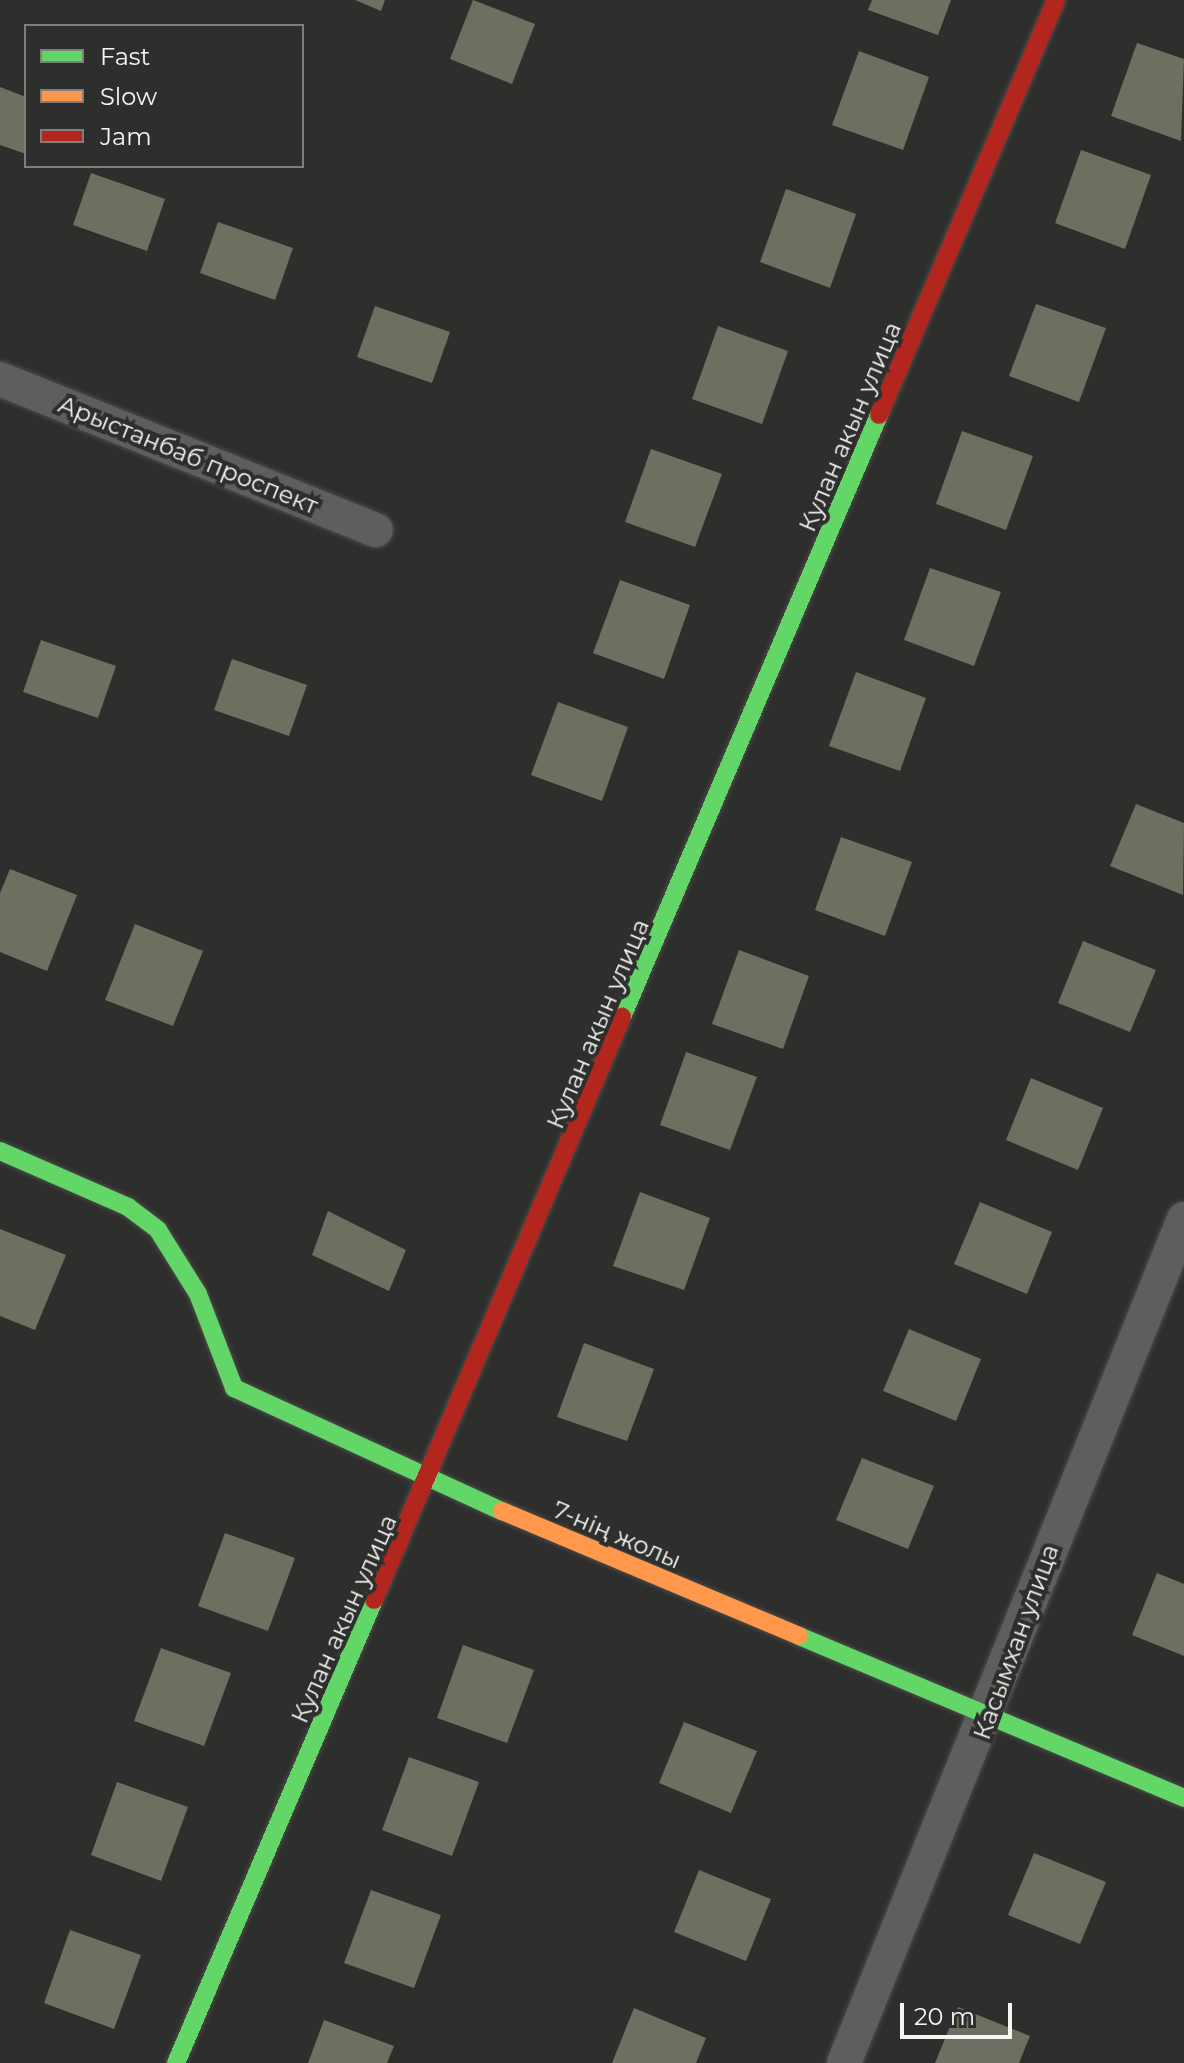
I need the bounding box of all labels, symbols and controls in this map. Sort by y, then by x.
legend [24,24,304,168]
text: Fast [100,42,150,71]
text: Slow [100,82,157,111]
text: Jam [100,122,152,151]
street label: Кулан акын улица [793,318,907,536]
street label: Арыстанбаб проспект [54,390,322,520]
street label: Кулан акын улица [541,915,655,1133]
street label: 7-нің жолы [549,1495,685,1575]
street label: Кулан акын улица [285,1510,403,1728]
street label: Касымхан улица [967,1540,1065,1744]
scale bar [904,1987,1016,2037]
text: 20 m [914,2002,975,2031]

